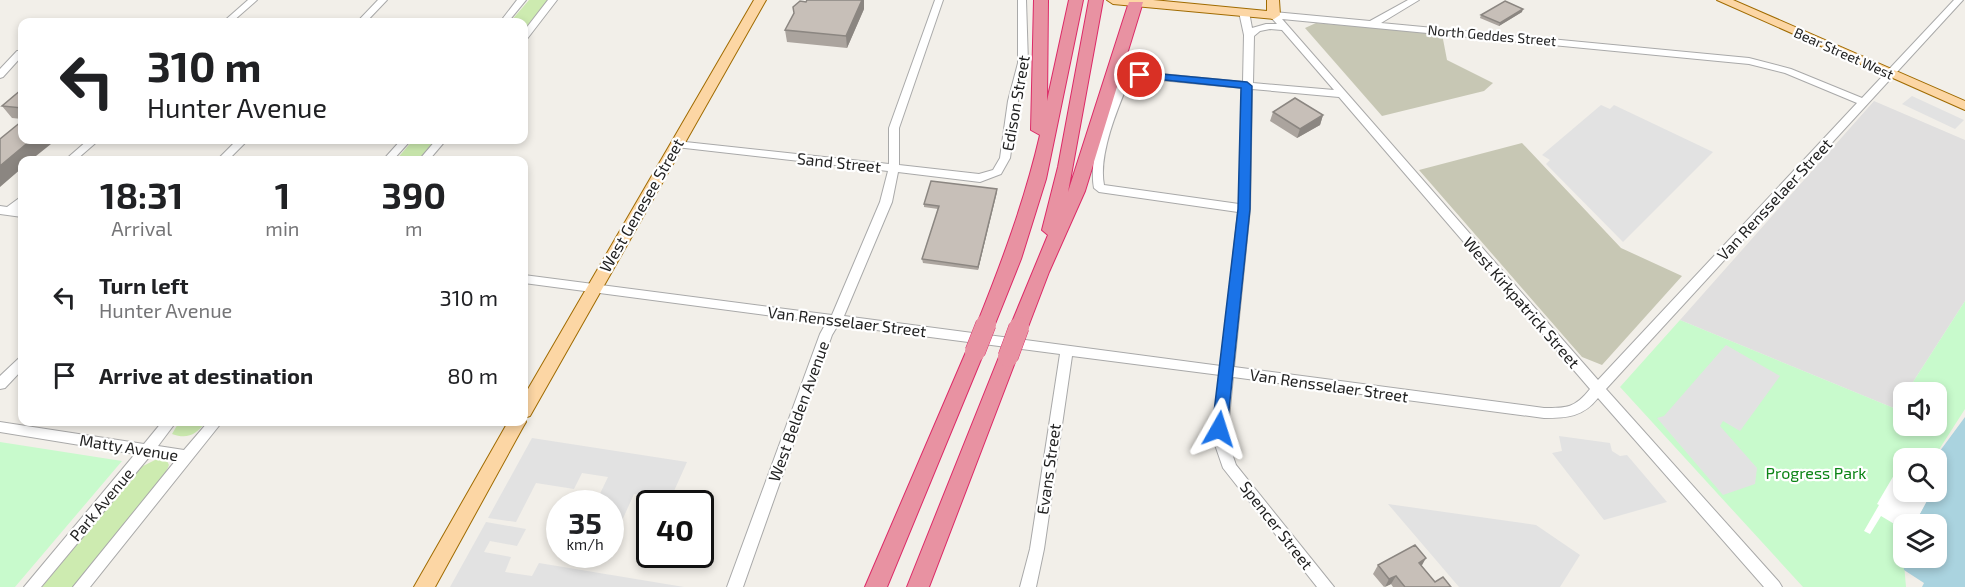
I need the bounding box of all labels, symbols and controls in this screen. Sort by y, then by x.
street label: North Geddes Street [1427,21,1557,49]
street label: Bear Street West [1792,23,1896,83]
text: 310 m [147,40,262,90]
icon: left [48,42,126,120]
pin [1114,49,1165,100]
street label: Edison Street [997,54,1033,152]
icon: arrive [1123,58,1156,91]
text: Hunter Avenue [147,91,327,123]
street label: Van Rensselaer Street [1713,134,1835,264]
street label: West Genesee Street [595,135,687,275]
street label: Sand Street [796,148,882,176]
text: 18:31 [100,173,183,216]
text: 1 [275,173,290,216]
text: 390 [382,173,446,216]
text: Arrival [111,216,172,240]
text: min [265,216,299,240]
text: m [405,216,423,240]
street label: West Kirkpatrick Street [1460,233,1584,371]
text: Turn left [99,272,188,298]
icon: left [48,281,81,314]
text: 310 m [440,284,498,310]
text: Hunter Avenue [99,298,232,322]
street label: Van Rensselaer Street [767,302,927,340]
street label: West Belden Avenue [764,338,832,484]
icon: arrive [48,359,81,392]
text: Arrive at destination [99,362,313,388]
text: 80 m [447,362,498,388]
street label: Van Rensselaer Street [1249,364,1409,406]
map controls [1893,382,1947,568]
button: sound [1893,382,1947,436]
position arrow [1187,397,1251,461]
street label: Evans Street [1032,422,1064,516]
street label: Matty Avenue [78,430,180,464]
button: search [1893,448,1947,502]
park label: Progress Park [1765,463,1867,482]
street label: Park Avenue [65,464,137,544]
street label: Spencer Street [1237,477,1317,573]
speed limit sign: 40 [636,490,714,568]
text: 35 [568,504,602,540]
button: layers [1893,514,1947,568]
text: km/h [566,535,604,553]

